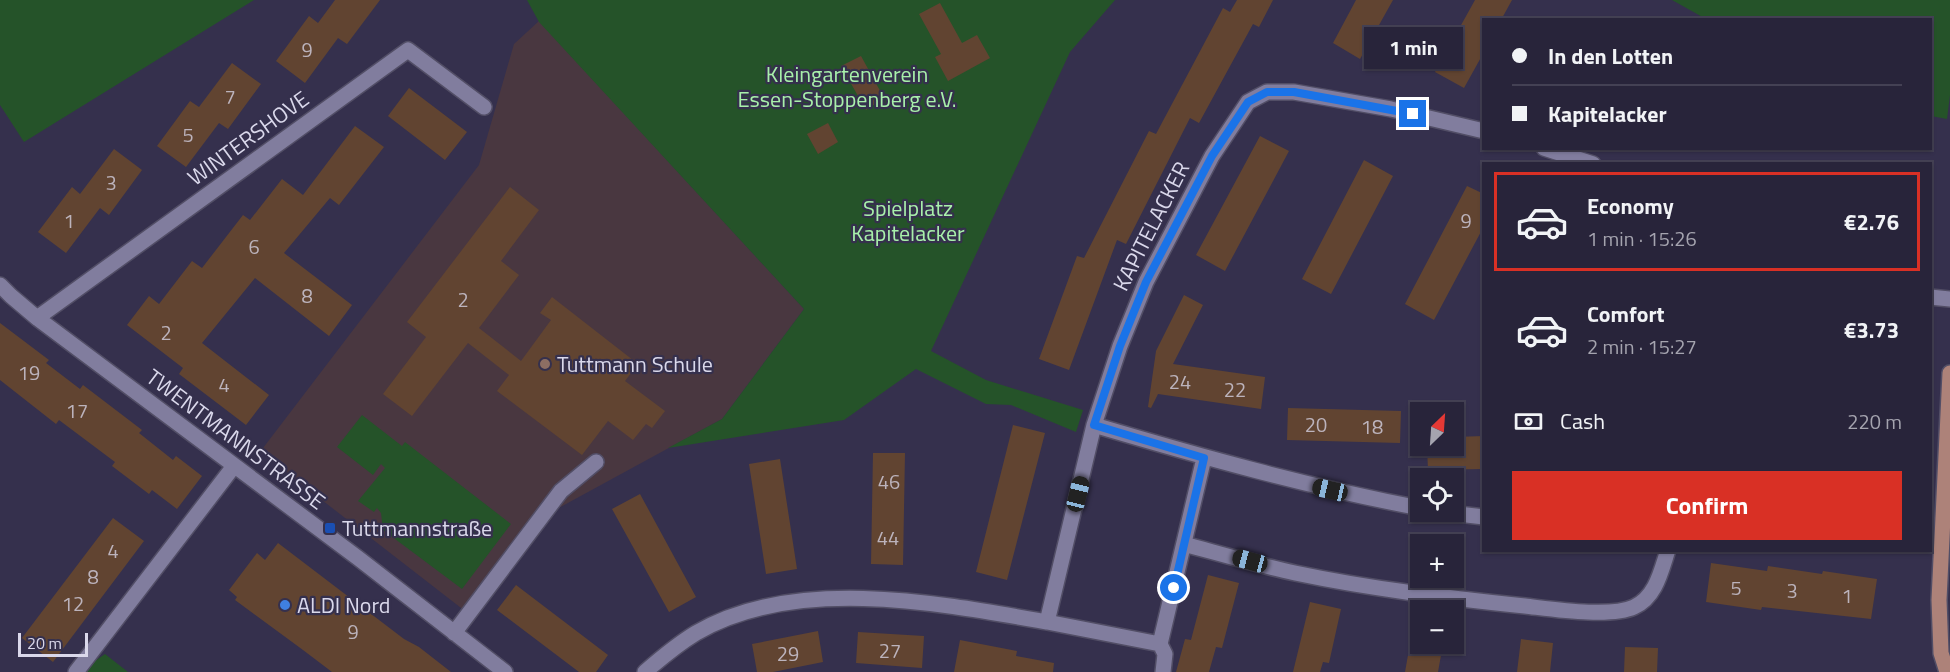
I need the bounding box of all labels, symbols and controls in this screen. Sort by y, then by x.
callout: 1 min [1364,27,1462,69]
text: 1 min [1389,32,1438,63]
house number: 9 [301,34,313,65]
text: In den Lotten [1548,39,1673,73]
park label: Kleingartenverein Essen-Stoppenberg e.V. [737,57,957,116]
house number: 7 [224,81,236,112]
street label: WINTERSHOVE [180,82,316,194]
text: Kapitelacker [1548,97,1667,131]
route end [1399,100,1426,127]
house number: 5 [182,119,194,150]
street label: KAPITELACKER [1104,155,1198,297]
house number: 3 [105,167,117,198]
text: Economy [1587,189,1674,223]
park label: Spielplatz Kapitelacker [851,191,965,250]
icon: car [1515,195,1569,249]
house number: 1 [63,205,75,236]
house number: 9 [1460,205,1472,236]
text: €2.76 [1844,205,1899,239]
text: 1 min · 15:26 [1587,223,1697,254]
house number: 6 [248,231,260,262]
house number: 8 [301,280,313,311]
house number: 2 [457,284,469,315]
text: Comfort [1587,297,1665,331]
icon: car [1515,303,1569,357]
text: €3.73 [1844,313,1899,347]
house number: 2 [160,317,172,348]
text: 2 min · 15:27 [1587,331,1697,362]
place label: Tuttmann Schule [557,347,713,381]
house number: 19 [18,357,40,388]
marker: Tuttmann Schule [538,357,552,371]
street label: TWENTMANNSTRASSE [139,360,333,518]
house number: 24 [1169,366,1191,397]
house number: 4 [218,369,230,400]
house number: 22 [1224,374,1246,405]
house number: 17 [66,395,88,426]
north arrow [1410,402,1464,456]
map controls [1410,402,1464,654]
text: Cash [1560,404,1605,438]
icon: cash [1512,405,1545,438]
text: 220 m [1847,406,1902,437]
house number: 20 [1305,409,1327,440]
house number: 18 [1361,411,1383,442]
house number: 46 [878,466,900,497]
button: locate [1410,468,1464,522]
button: Confirm [1512,471,1902,540]
car [1065,474,1091,514]
car [1310,477,1350,503]
place label: Tuttmannstraße [342,511,492,545]
marker: Tuttmannstraße [323,521,337,535]
house number: 44 [877,522,899,553]
button: + [1410,534,1464,588]
house number: 4 [107,535,119,566]
car [1230,548,1270,574]
house number: 8 [87,561,99,592]
house number: 5 [1730,572,1742,603]
route start [1160,574,1187,601]
house number: 3 [1786,575,1798,606]
house number: 1 [1841,580,1853,611]
house number: 12 [62,588,84,619]
place label: ALDI Nord [297,588,390,622]
marker: ALDI Nord [278,598,292,612]
button: − [1410,600,1464,654]
house number: 9 [347,616,359,647]
scale bar [18,630,88,658]
text: 20 m [27,631,62,655]
house number: 27 [879,635,901,666]
house number: 29 [777,638,799,669]

